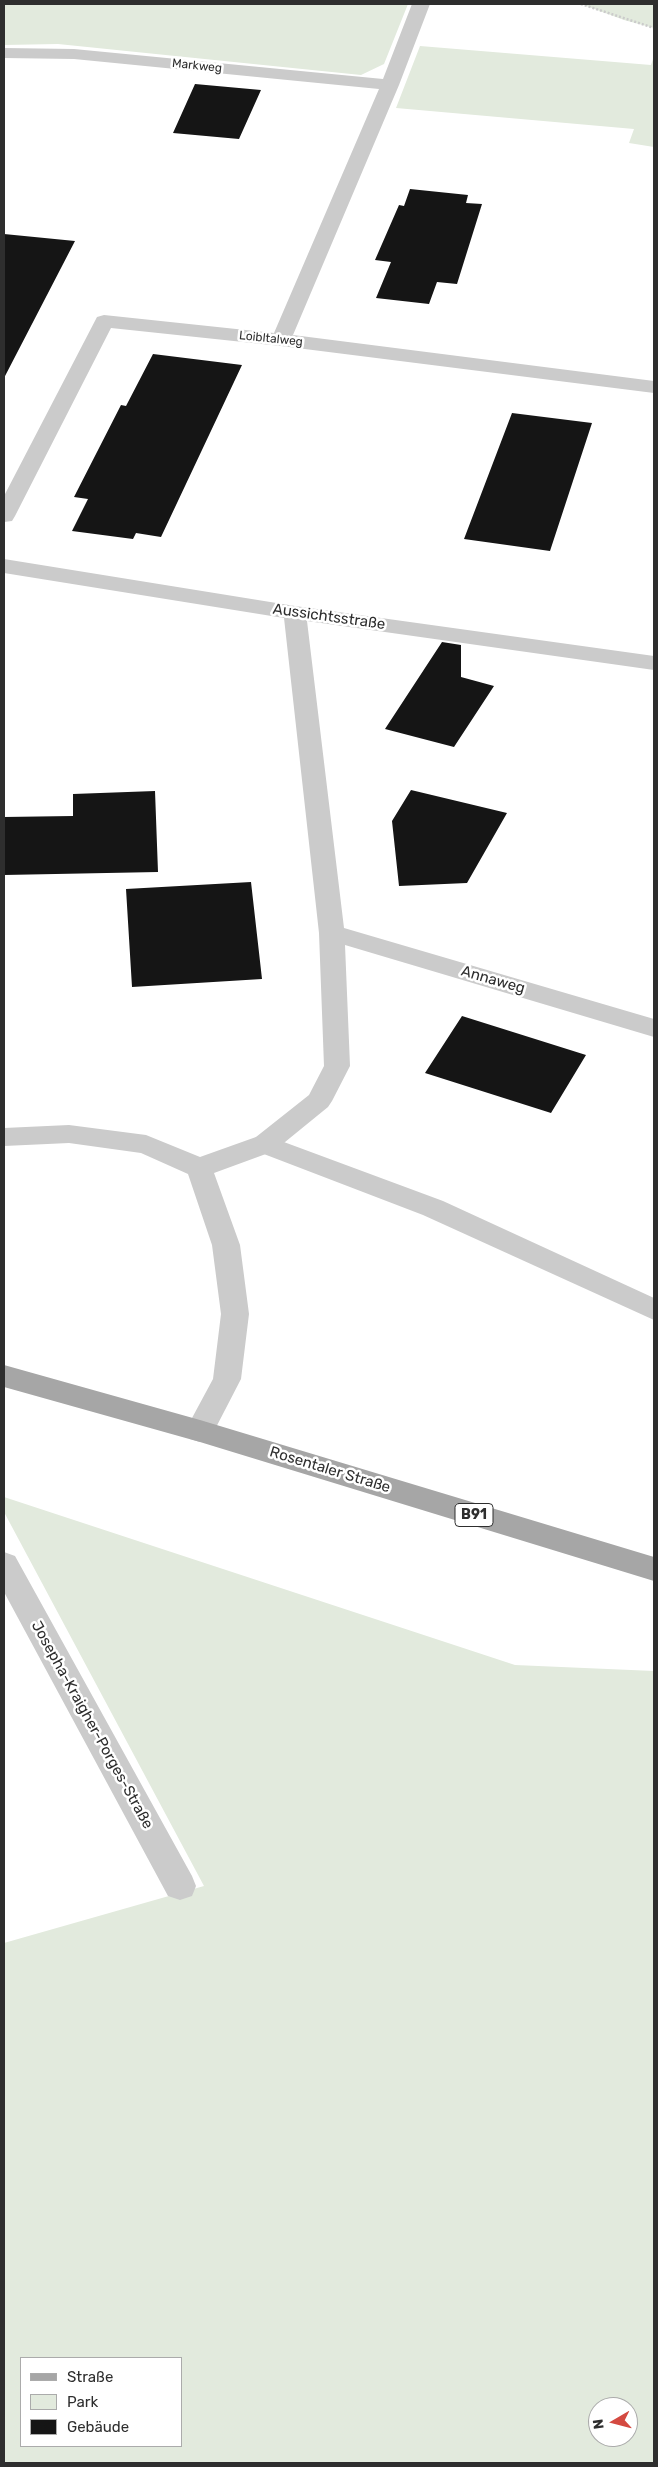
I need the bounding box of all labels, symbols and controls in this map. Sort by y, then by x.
street label: Markweg [171,56,223,76]
street label: Loibltalweg [238,328,304,350]
street label: Aussichtsstraße [272,600,386,634]
street label: Annaweg [459,962,527,998]
street label: Rosentaler Straße [267,1443,393,1497]
road number: B91 [455,1504,493,1526]
street label: Josepha-Kraigher-Porges-Straße [27,1618,157,1832]
legend [20,2357,182,2447]
text: Straße [67,2368,113,2386]
text: Park [67,2393,98,2411]
north arrow [588,2397,638,2447]
text: Gebäude [67,2418,129,2436]
text: N [590,2418,608,2430]

